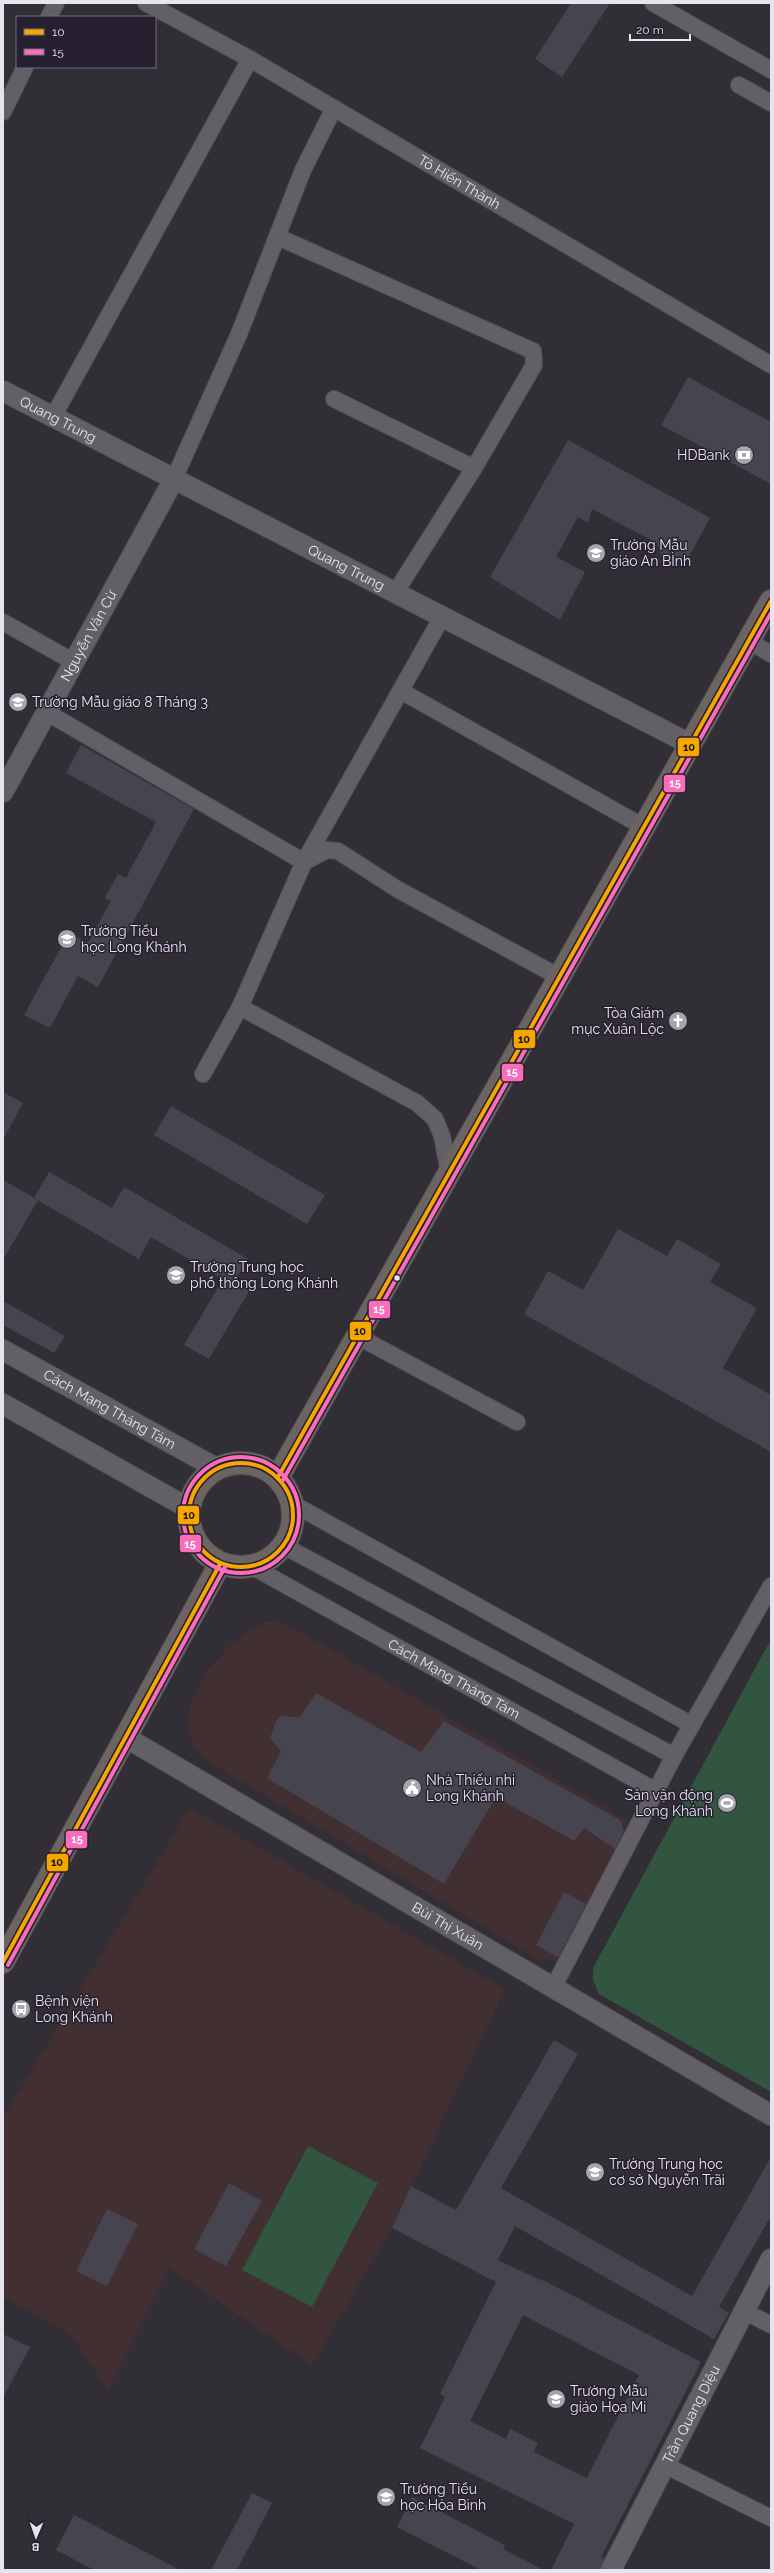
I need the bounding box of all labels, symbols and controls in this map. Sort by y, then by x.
legend [16,16,156,68]
scale bar [630,16,690,42]
text: 20 m [636,23,664,37]
text: 10 [52,25,64,39]
text: 15 [52,45,64,59]
street label: Tô Hiến Thành [415,152,503,212]
street label: Quang Trung [17,393,99,446]
bank icon: HDBank [733,444,755,466]
place label: HDBank [677,447,731,463]
place label: Trường Mẫu giáo An BÌnh [610,537,691,569]
street label: Quang Trung [305,541,387,594]
school or university icon: Trường Mẫu giáo An BÌnh [585,542,607,564]
street label: Nguyễn Văn Cừ [57,587,120,684]
school or university icon: Trường Mẫu giáo 8 Tháng 3 [7,691,29,713]
place label: Trường Mẫu giáo 8 Tháng 3 [32,694,208,710]
line badge: 10 [677,737,700,757]
text: 10 [683,741,695,754]
line badge: 15 [663,774,686,793]
text: 15 [669,777,681,790]
place label: Trường Tiểu học Long Khánh [81,923,187,955]
school or university icon: Trường Tiểu học Long Khánh [56,928,78,950]
place label: Tòa Giám mục Xuân Lộc [571,1005,664,1037]
church icon: Tòa Giám mục Xuân Lộc [667,1010,689,1032]
line badge: 10 [513,1029,536,1049]
text: 10 [518,1033,530,1046]
line badge: 15 [501,1063,524,1082]
text: 15 [506,1066,518,1079]
place label: Trường Trung học phổ thông Long Khánh [190,1259,338,1291]
school or university icon: Trường Trung học phổ thông Long Khánh [165,1264,187,1286]
unlabelled marker [392,1273,402,1283]
line badge: 15 [368,1300,391,1319]
text: 15 [373,1303,385,1316]
line badge: 10 [349,1321,372,1341]
text: 10 [354,1325,366,1338]
street label: Cách Mạng Tháng Tám [41,1366,179,1452]
line badge: 10 [177,1505,200,1525]
text: 10 [183,1509,195,1522]
line badge: 15 [179,1534,202,1553]
text: 15 [184,1538,196,1551]
street label: Cách Mạng Tháng Tám [385,1636,523,1722]
place label: Nhà Thiếu nhi Long Khánh [426,1772,515,1804]
public building icon: Nhà Thiếu nhi Long Khánh [401,1777,423,1799]
place label: Sân vận động Long Khánh [625,1787,713,1819]
sports icon: Sân vận động Long Khánh [716,1792,738,1814]
line badge: 15 [65,1830,88,1849]
text: 15 [71,1833,83,1846]
line badge: 10 [46,1853,69,1872]
text: 10 [51,1856,63,1869]
street label: Bùi Thị Xuân [409,1899,486,1953]
place label: Bệnh viện Long Khánh [35,1993,113,2025]
bus stop icon: Bệnh viện Long Khánh [10,1998,32,2020]
place label: Trường Trung học cơ sở Nguyễn Trãi [609,2156,725,2188]
school or university icon: Trường Trung học cơ sở Nguyễn Trãi [584,2161,606,2183]
street label: Trần Quang Diệu [659,2363,723,2466]
place label: Trường Mẫu giáo Họa Mi [570,2383,647,2415]
school or university icon: Trường Mẫu giáo Họa Mi [545,2388,567,2410]
place label: Trường Tiểu học Hòa Bình [400,2481,486,2513]
school or university icon: Trường Tiểu học Hòa Bình [375,2486,397,2508]
north arrow [16,2517,56,2557]
text: B [31,2540,40,2553]

